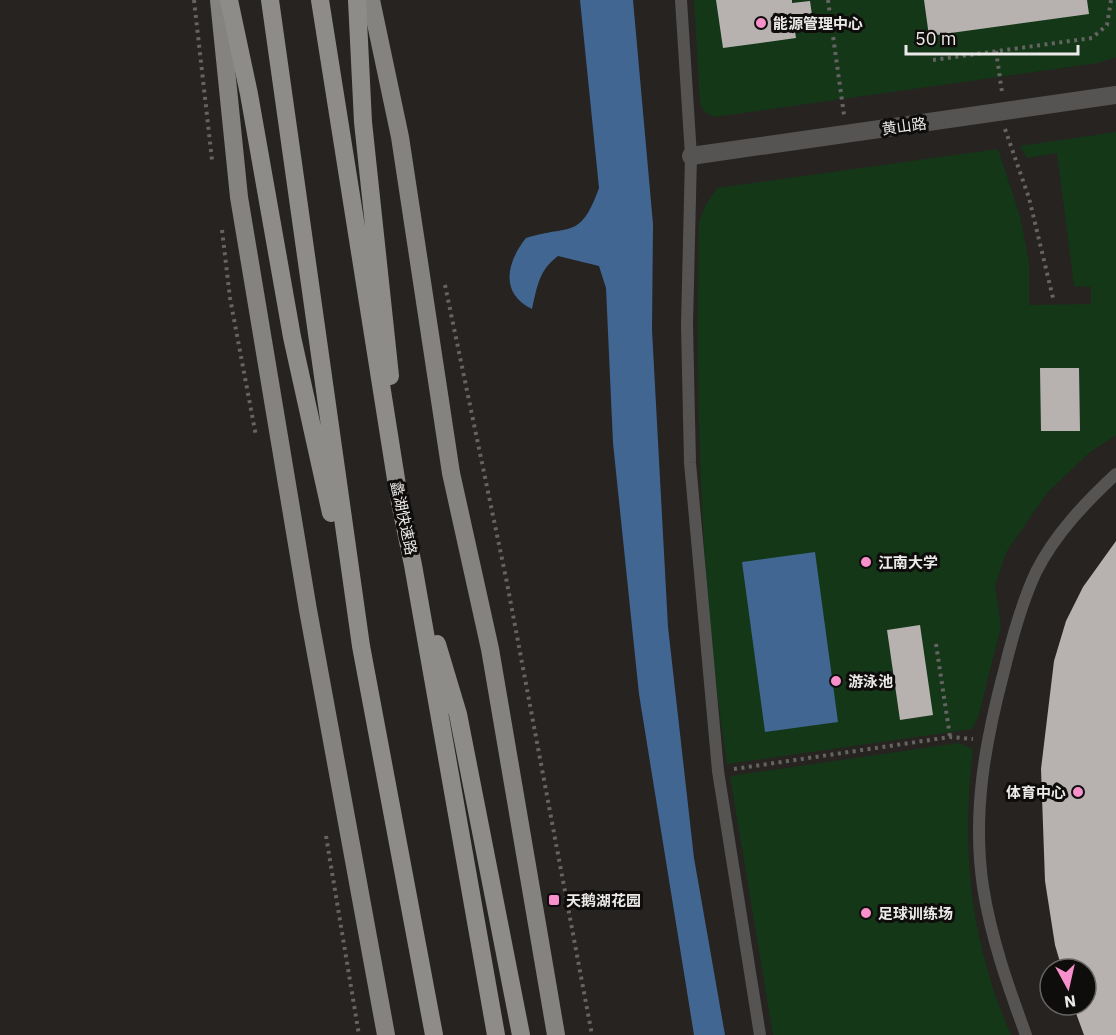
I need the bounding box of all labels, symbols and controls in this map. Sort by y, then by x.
place label: 能源管理中心 [773,14,863,33]
marker: 能源管理中心 [754,16,768,30]
scale bar [906,18,1078,56]
text: 50 m [915,27,957,50]
street label: 黄山路 [880,113,928,139]
street label: 蠡湖快速路 [387,479,421,557]
place label: 江南大学 [878,553,938,572]
marker: 江南大学 [859,555,873,569]
place label: 游泳池 [848,672,893,691]
marker: 游泳池 [829,674,843,688]
place label: 体育中心 [1006,783,1066,802]
marker: 体育中心 [1071,785,1085,799]
place label: 天鹅湖花园 [566,891,641,910]
marker: 天鹅湖花园 [547,893,561,907]
place label: 足球训练场 [878,904,953,923]
marker: 足球训练场 [859,906,873,920]
north arrow [1038,957,1098,1017]
text: N [1063,991,1077,1013]

